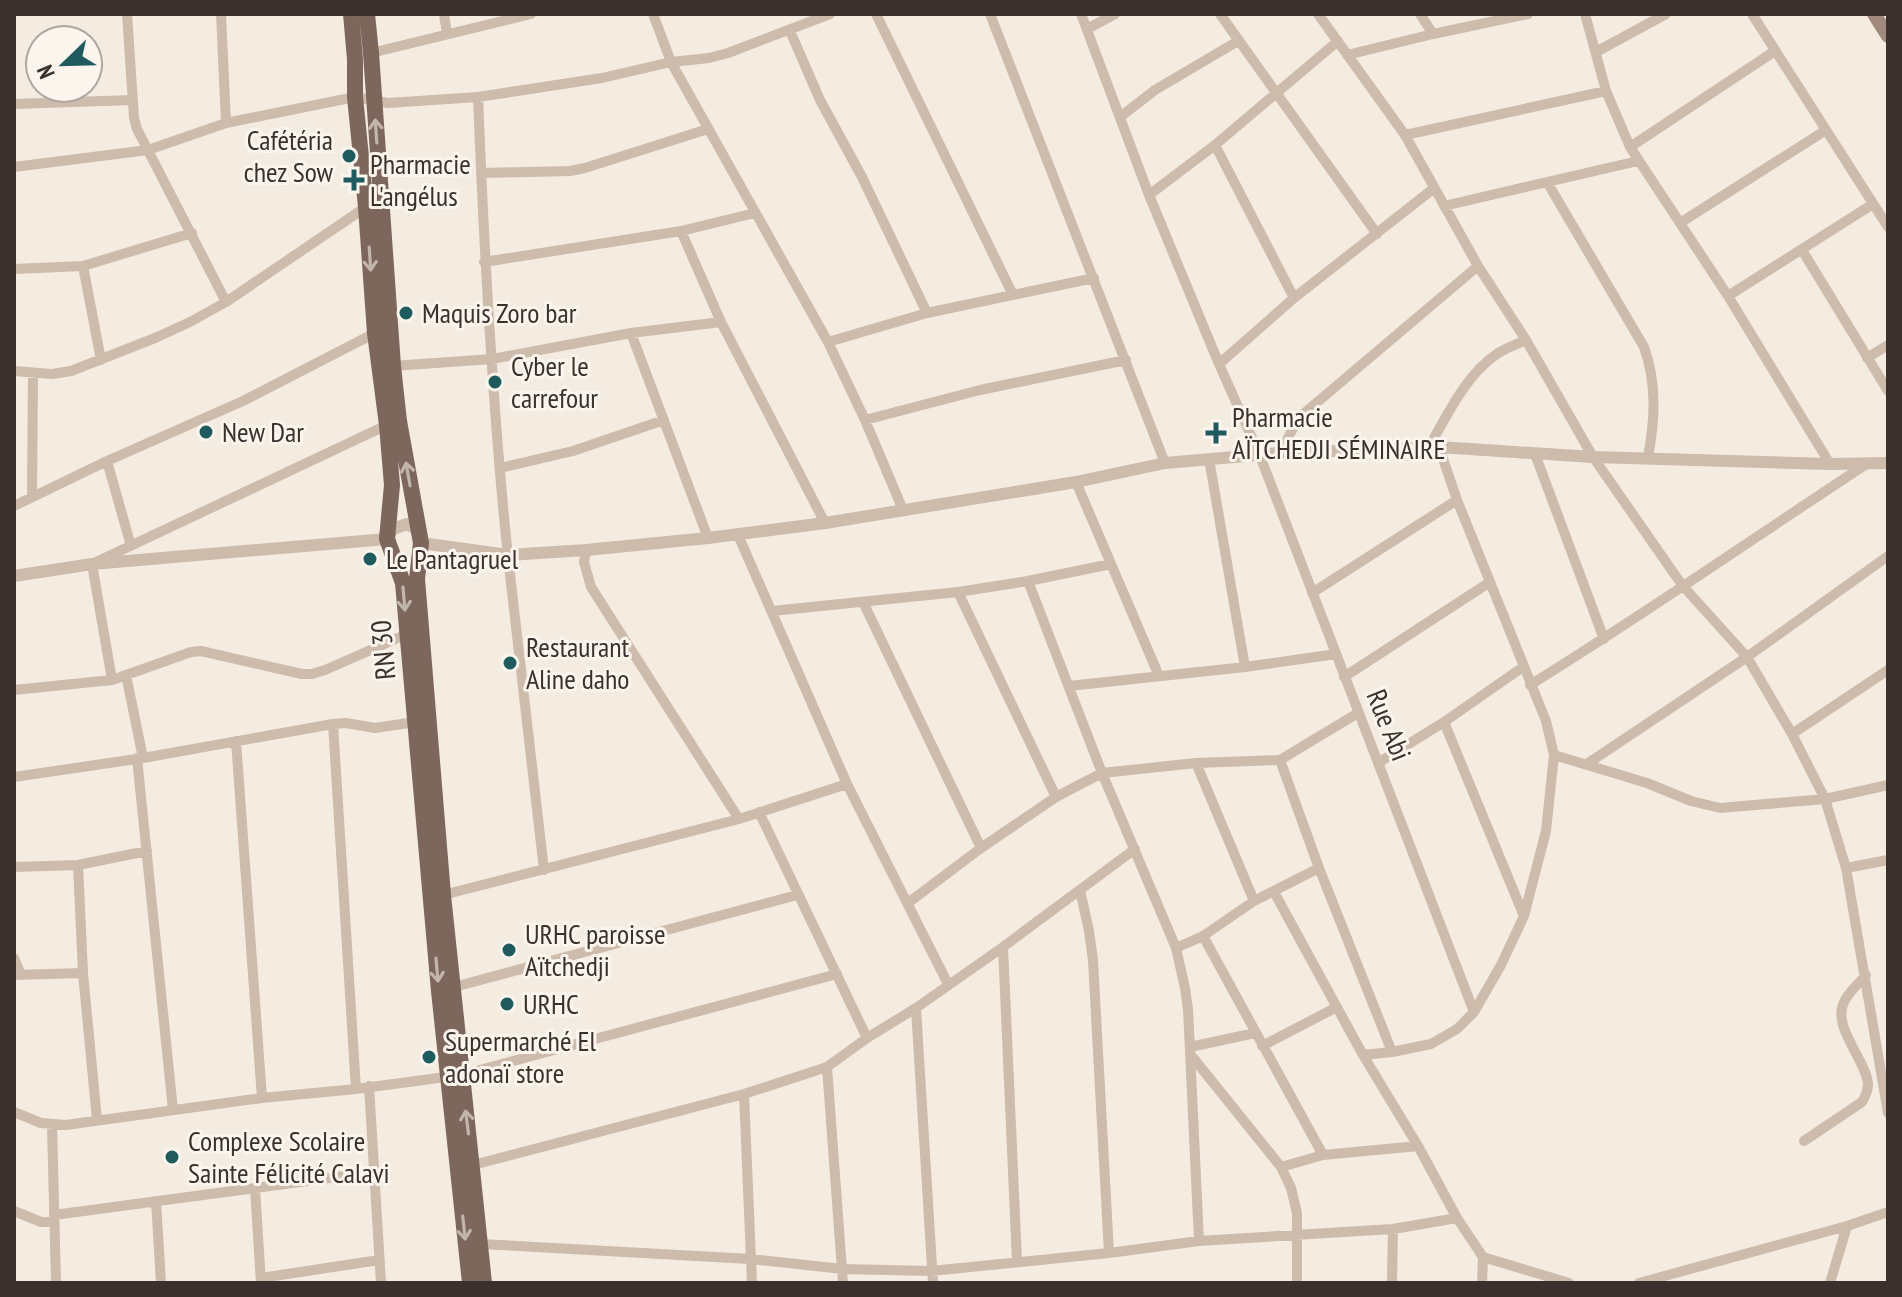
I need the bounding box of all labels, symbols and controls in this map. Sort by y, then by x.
north arrow [24,24,104,104]
text: N [30,61,61,83]
one-way arrow [368,118,383,145]
place label: Cafétéria chez Sow [244,121,333,190]
place label: Pharmacie L'angélus [370,145,471,214]
marker: Cafétéria chez Sow [340,147,358,165]
marker: Pharmacie L'angélus [345,171,363,189]
one-way arrow [363,245,378,272]
place label: Maquis Zoro bar [422,294,577,331]
marker: Maquis Zoro bar [397,304,415,322]
place label: Cyber le carrefour [511,347,598,416]
marker: Cyber le carrefour [486,373,504,391]
place label: Pharmacie AÏTCHEDJI SÉMINAIRE [1232,398,1445,467]
place label: New Dar [222,413,304,450]
marker: New Dar [197,423,215,441]
marker: Pharmacie AÏTCHEDJI SÉMINAIRE [1207,424,1225,442]
one-way arrow [400,461,415,487]
place label: Le Pantagruel [386,540,519,577]
marker: Le Pantagruel [361,550,379,568]
one-way arrow [397,585,412,612]
street label: RN 30 [361,619,404,681]
place label: Restaurant Aline daho [526,628,630,697]
marker: Restaurant Aline daho [501,654,519,672]
street label: Rue Abi [1358,684,1420,766]
place label: URHC paroisse Aïtchedji [525,915,666,984]
marker: URHC paroisse Aïtchedji [500,941,518,959]
one-way arrow [430,956,445,982]
place label: URHC [523,985,579,1022]
marker: URHC [498,995,516,1013]
place label: Supermarché El adonaï store [445,1022,596,1091]
marker: Supermarché El adonaï store [420,1048,438,1066]
one-way arrow [460,1109,475,1136]
place label: Complexe Scolaire Sainte Félicité Calavi [188,1122,390,1191]
marker: Complexe Scolaire Sainte Félicité Calavi [163,1148,181,1166]
one-way arrow [456,1214,471,1241]

